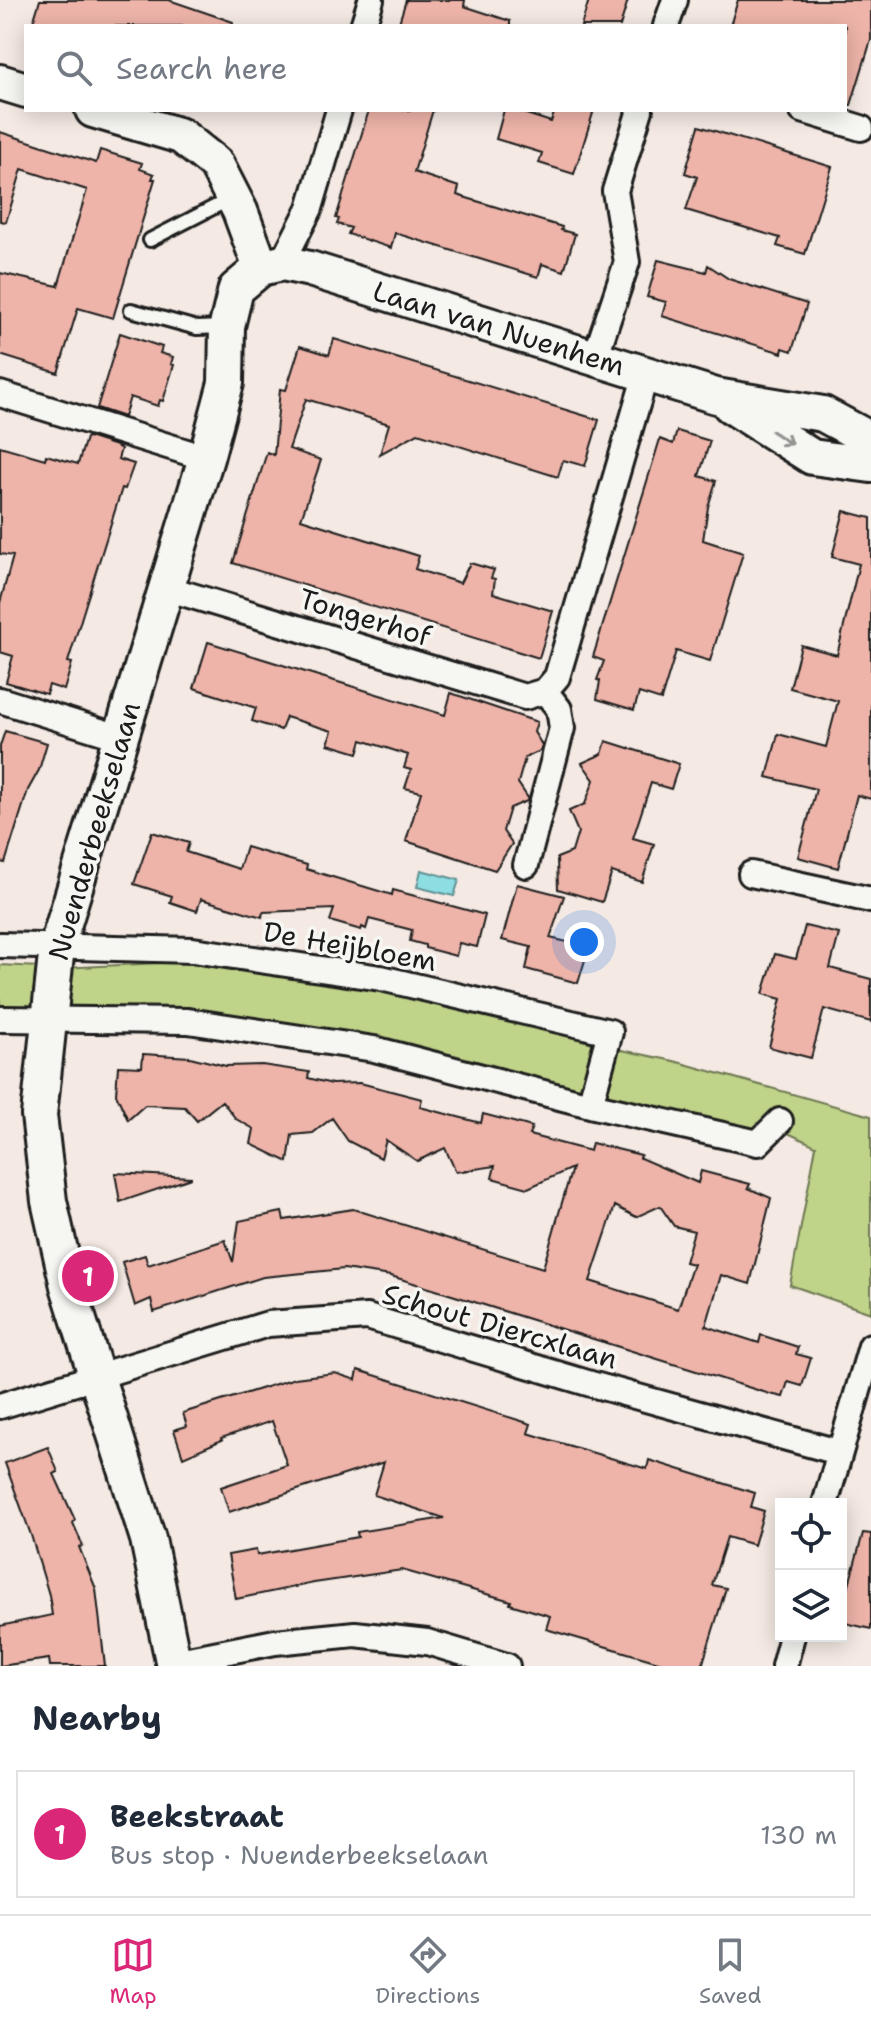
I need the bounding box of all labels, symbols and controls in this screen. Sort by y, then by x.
search box [24,24,847,112]
icon: search [52,46,96,90]
text: Search here [116,48,287,89]
street label: Laan van Nuenhem [368,272,630,384]
one-way arrow [770,429,792,446]
street label: Tongerhof [294,579,437,655]
street label: Nuenderbeekselaan [39,697,149,965]
street label: De Heijbloem [260,912,440,980]
your location [564,922,604,962]
pin: 1 [62,1246,114,1306]
street label: Schout Diercxlaan [378,1274,622,1378]
map controls [775,1498,847,1642]
button: locate [775,1498,847,1570]
button: layers [775,1570,847,1642]
text: Nearby [32,1695,162,1741]
text: Beekstraat [110,1796,284,1837]
text: 1 [54,1817,66,1852]
text: 130 m [760,1817,837,1852]
text: Bus stop · Nuenderbeekselaan [110,1837,488,1872]
tab: Map [109,1933,157,2010]
tab: Directions [375,1933,480,2010]
tab: Saved [699,1933,762,2010]

